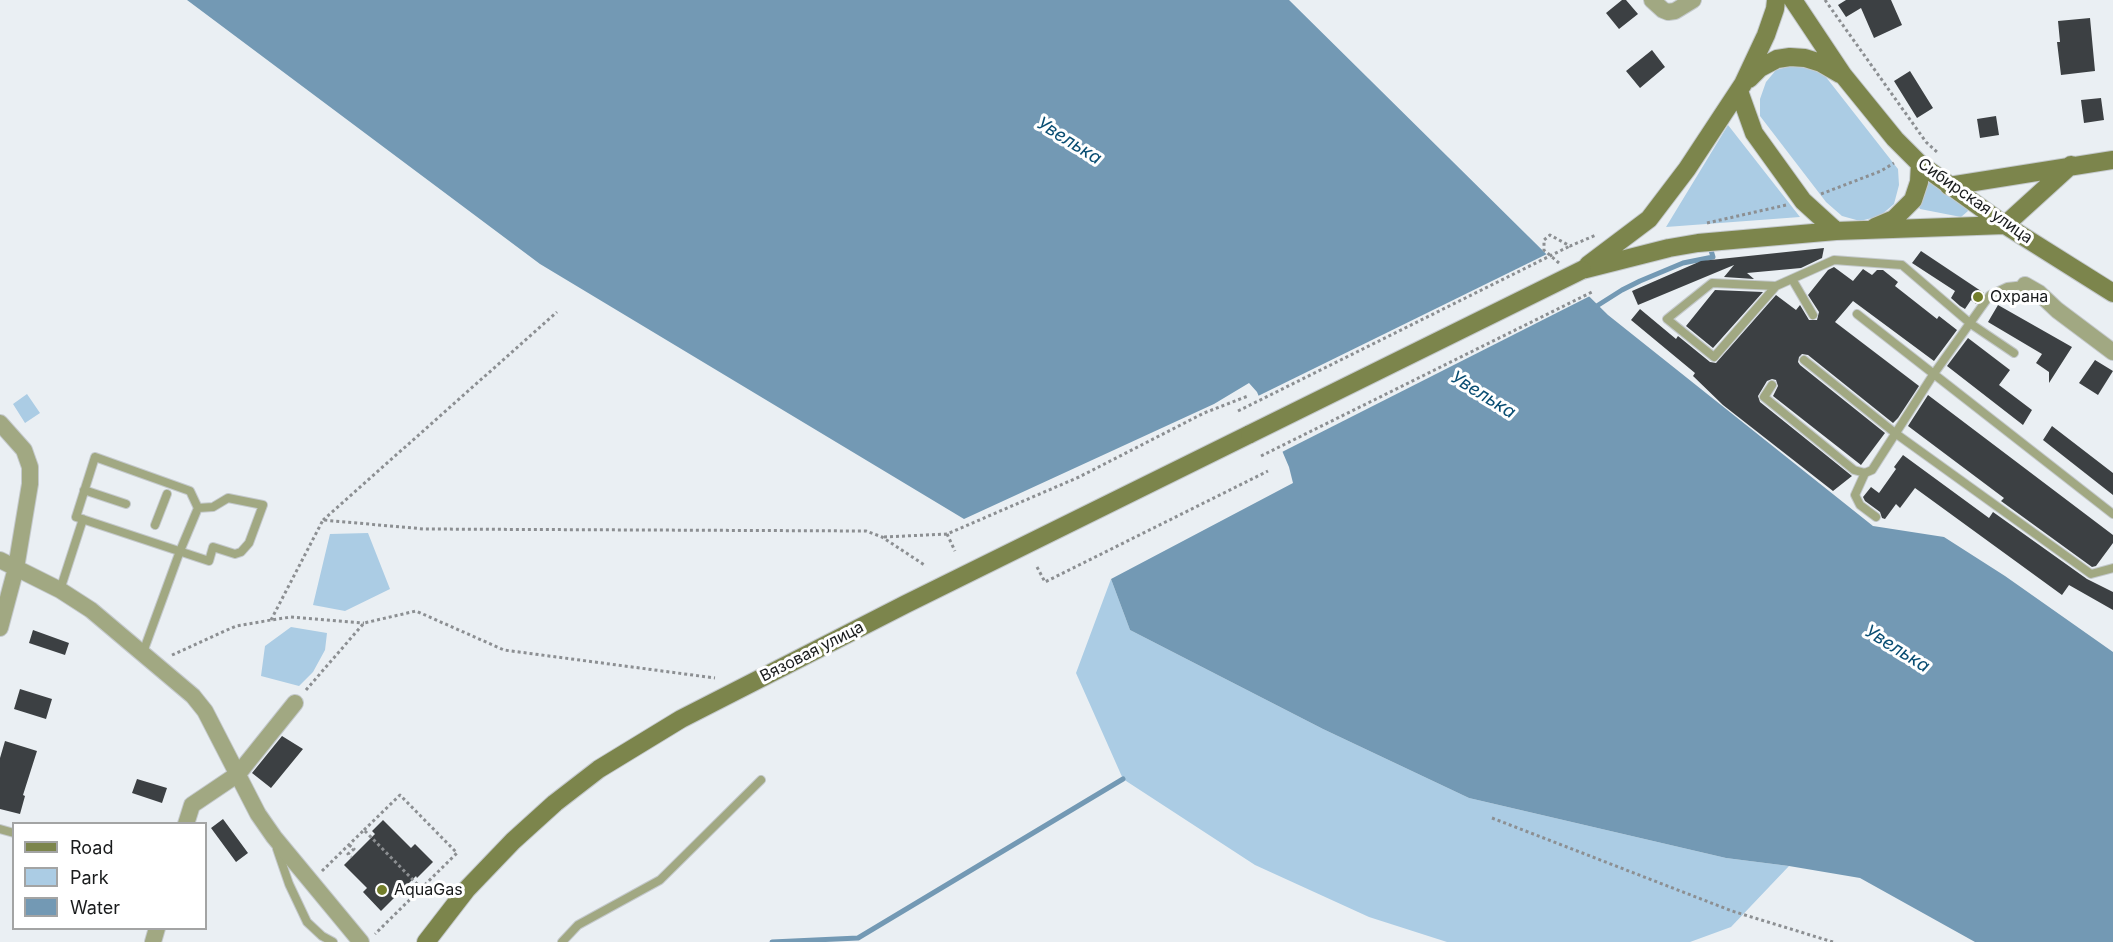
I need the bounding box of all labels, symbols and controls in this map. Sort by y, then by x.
water label: Увелька [1033,113,1105,169]
street label: Сибирская улица [1914,154,2036,248]
place label: Охрана [1990,287,2048,307]
marker: Охрана [1971,290,1985,304]
water label: Увелька [1447,367,1519,423]
street label: Вязовая улица [757,618,867,686]
water label: Увелька [1861,621,1933,677]
legend [12,822,207,930]
text: Road [70,837,113,858]
text: Park [70,867,109,888]
place label: AquaGas [394,880,463,900]
marker: AquaGas [375,883,389,897]
text: Water [70,897,120,918]

